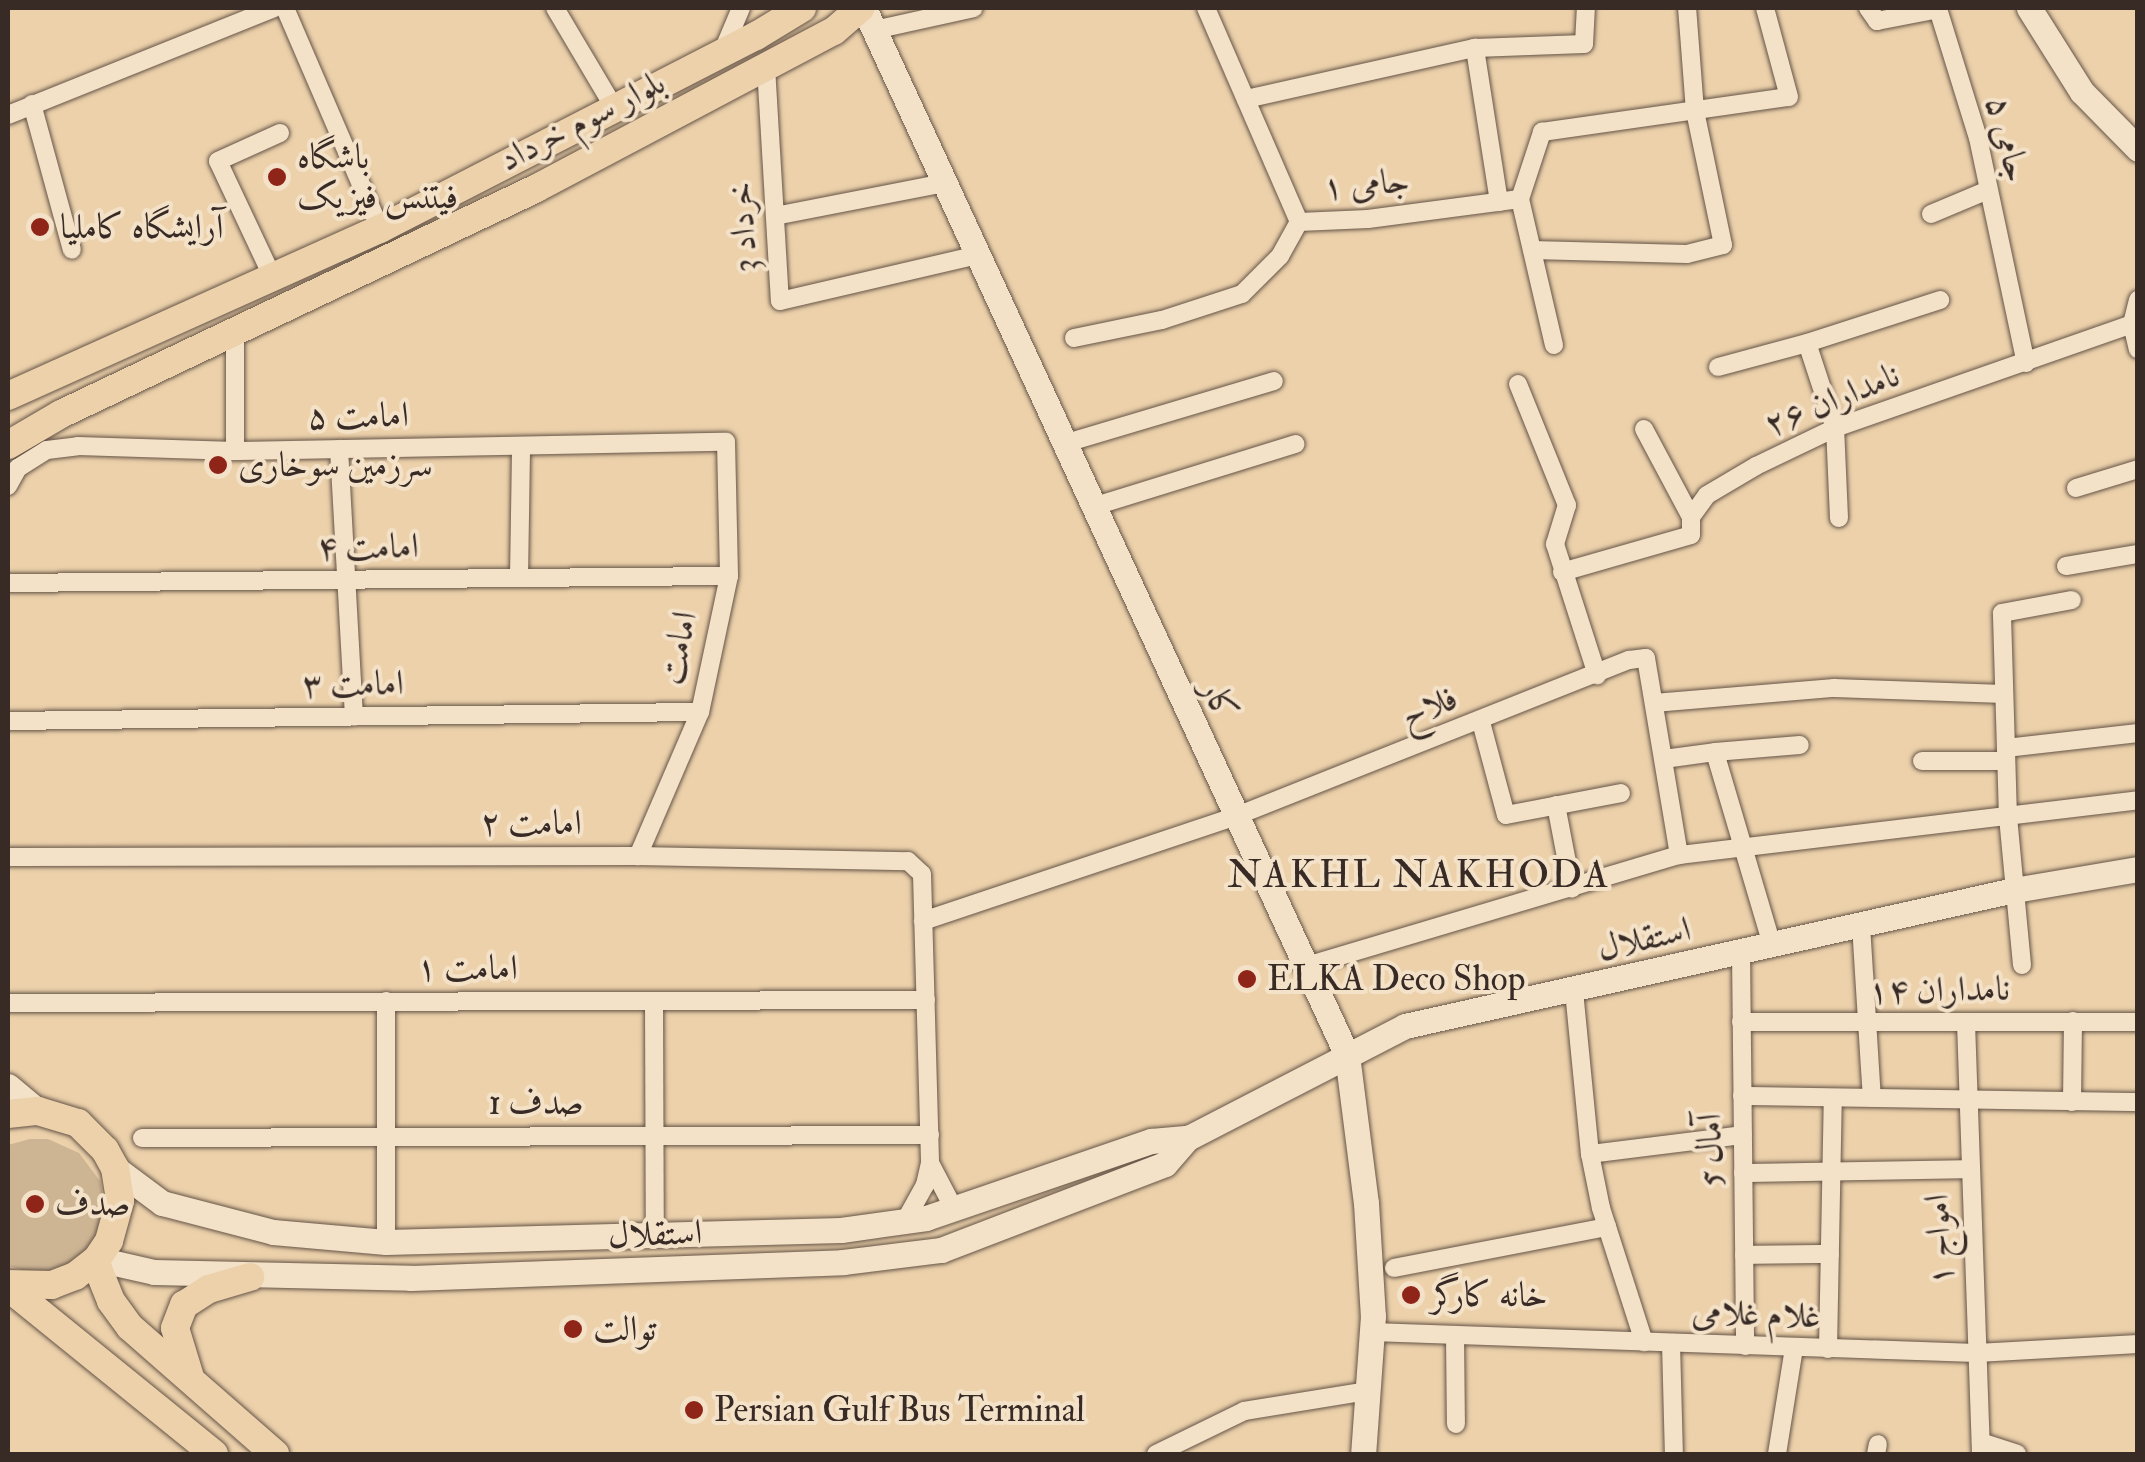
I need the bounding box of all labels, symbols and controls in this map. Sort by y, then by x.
street label: بلوار سوم خرداد [492,61,672,181]
street label: جامی ۵ [1977,92,2039,186]
place label: باشگاه فیتنس فیزیک [297,136,458,218]
street label: جامی ۱ [1321,159,1411,209]
marker: باشگاه فیتنس فیزیک [266,166,288,188]
street label: خرداد 3 [719,180,767,274]
place label: آرایشگاه کاملیا [60,206,224,248]
marker: آرایشگاه کاملیا [29,216,51,238]
street label: نامداران ۲۶ [1758,354,1906,446]
street label: امامت ۵ [307,394,409,438]
place label: سرزمین سوخاری [238,444,433,486]
marker: سرزمین سوخاری [207,454,229,476]
street label: امامت ۴ [317,525,419,569]
street label: امامت [650,608,706,688]
street label: امامت ۳ [302,662,404,706]
street label: کار [1191,673,1247,727]
street label: فلاح [1395,677,1463,737]
street label: امامت ۲ [480,802,582,844]
district label: NAKHL NAKHODA [1227,853,1611,899]
street label: استقلال [1593,908,1695,970]
street label: امامت ۱ [416,947,518,989]
place label: ELKA Deco Shop [1267,958,1525,1000]
marker: ELKA Deco Shop [1236,968,1258,990]
street label: نامداران ۱۴ [1868,968,2010,1012]
street label: صدف 1 [488,1082,584,1124]
street label: آمال 5 [1688,1113,1732,1187]
place label: صدف [55,1183,130,1225]
marker: صدف [24,1193,46,1215]
street label: امواج ۱ [1916,1193,1962,1287]
street label: استقلال [607,1211,703,1257]
place label: خانه کارگر [1431,1274,1548,1316]
marker: خانه کارگر [1400,1284,1422,1306]
street label: غلام غلامی [1691,1291,1821,1337]
place label: توالت [593,1308,656,1350]
marker: توالت [562,1318,584,1340]
place label: Persian Gulf Bus Terminal [714,1389,1085,1431]
marker: Persian Gulf Bus Terminal [683,1399,705,1421]

